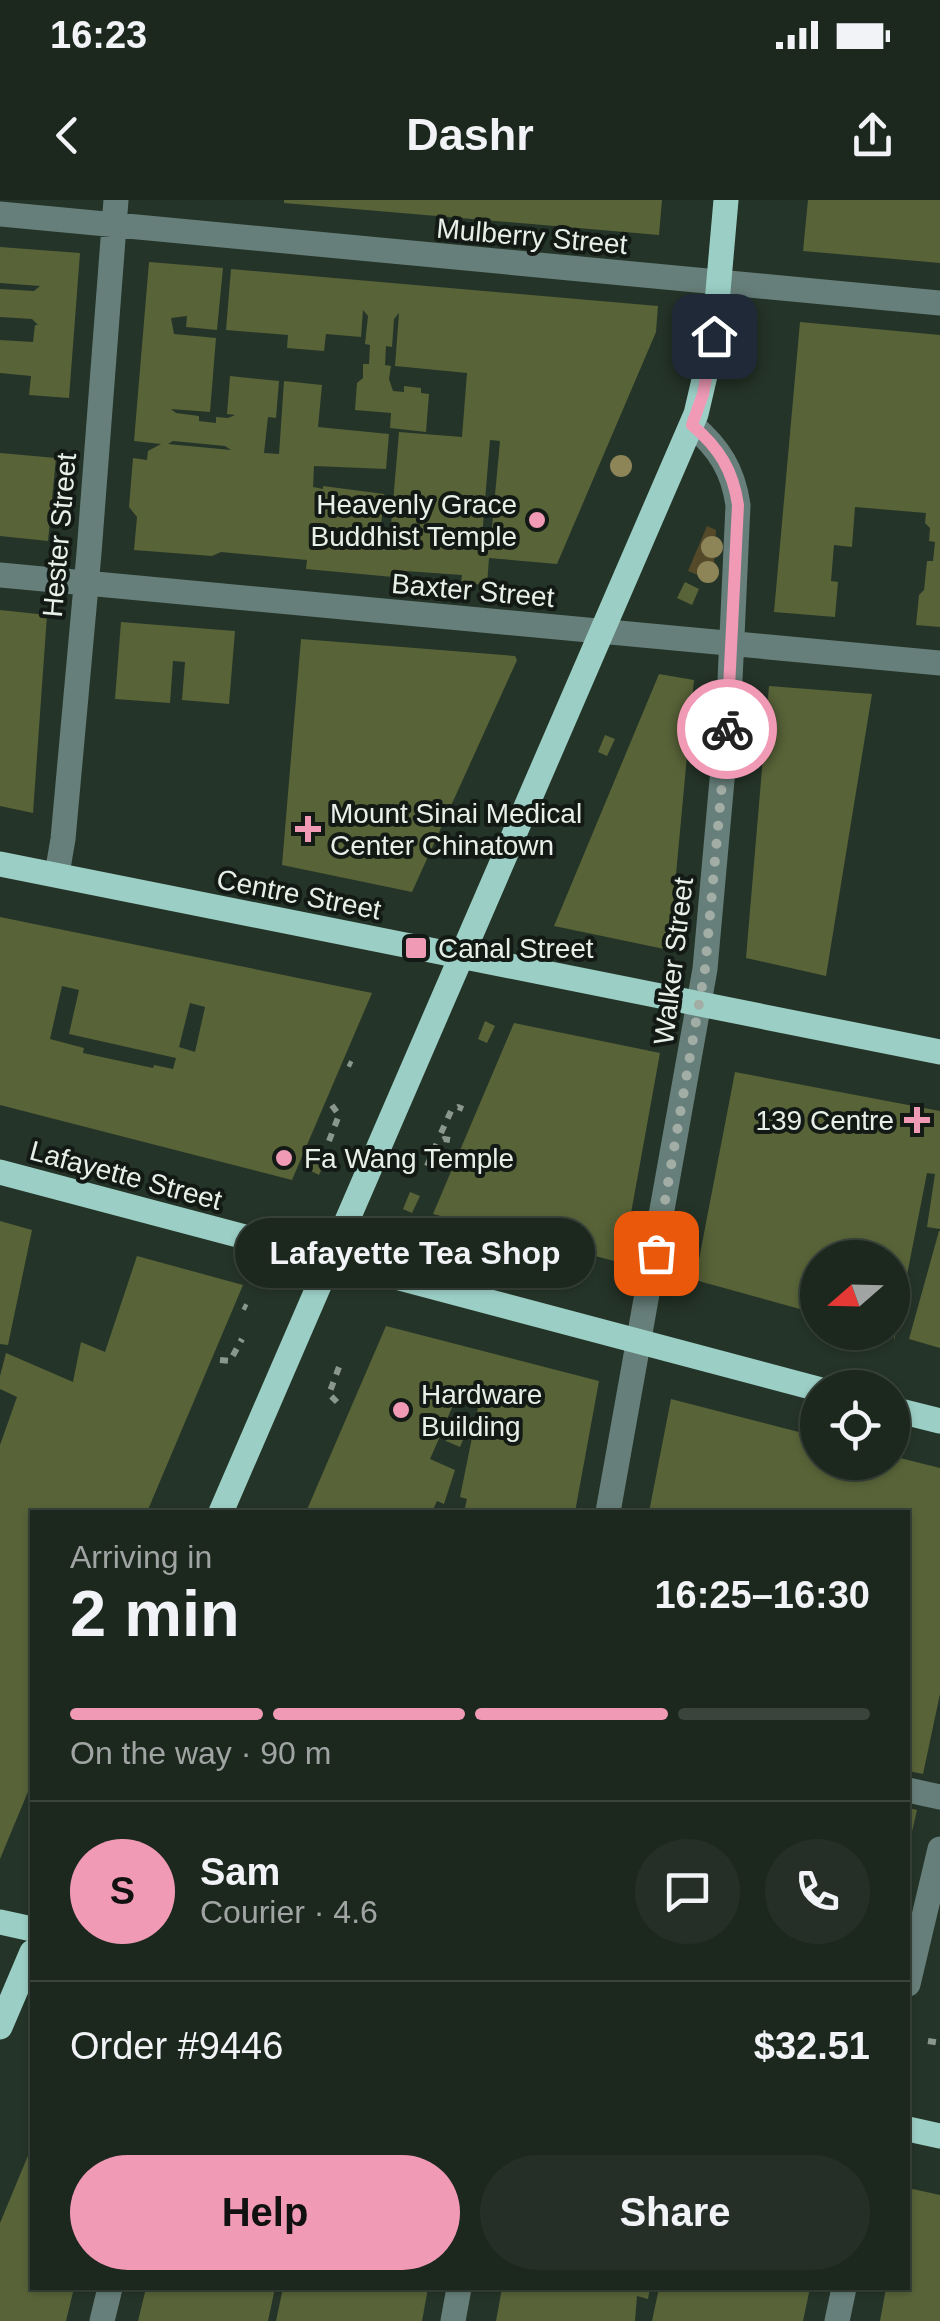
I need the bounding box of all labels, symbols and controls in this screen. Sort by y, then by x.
text: 16:23 [50,14,147,56]
icon: back [40,108,95,163]
icon: share [845,108,900,163]
text: Dashr [406,109,534,160]
street label: Mulberry Street [435,213,629,260]
pin [672,294,757,379]
icon: home [687,309,742,364]
street label: Hester Street [37,451,82,619]
place label: Heavenly Grace Buddhist Temple [311,489,517,552]
marker: Heavenly Grace Buddhist Temple [526,509,548,531]
street label: Baxter Street [390,568,556,613]
courier [677,679,777,779]
icon: bike [700,702,755,757]
place label: Mount Sinai Medical Center Chinatown [330,798,582,861]
marker: Mount Sinai Medical Center Chinatown [295,816,321,842]
street label: Centre Street [214,863,384,926]
street label: Walker Street [648,875,699,1047]
place label: Canal Street [438,933,594,964]
marker: Canal Street [403,935,429,961]
place label: 139 Centre [755,1105,894,1136]
marker: 139 Centre [904,1107,930,1133]
street label: Lafayette Street [26,1135,226,1216]
place label: Fa Wang Temple [304,1143,514,1174]
marker: Fa Wang Temple [273,1147,295,1169]
pin [614,1211,699,1296]
callout: Lafayette Tea Shop [236,1218,596,1288]
icon: bag [629,1226,684,1281]
text: Lafayette Tea Shop [269,1235,561,1271]
north arrow [800,1240,910,1350]
map controls [800,1240,910,1480]
button: locate [800,1370,910,1480]
place label: Hardware Building [421,1379,542,1442]
marker: Hardware Building [390,1399,412,1421]
text: Arriving in [70,1539,212,1575]
text: 16:25–16:30 [654,1574,870,1616]
text: 2 min [70,1577,240,1650]
text: On the way · 90 m [70,1735,331,1771]
button: chat [635,1839,740,1944]
button: phone [765,1839,870,1944]
text: Sam [200,1851,280,1893]
text: S [110,1870,135,1912]
text: Courier · 4.6 [200,1894,378,1930]
text: Order #9446 [70,2025,283,2067]
text: $32.51 [754,2025,870,2067]
button: Help [70,2155,460,2270]
button: Share [480,2155,870,2270]

